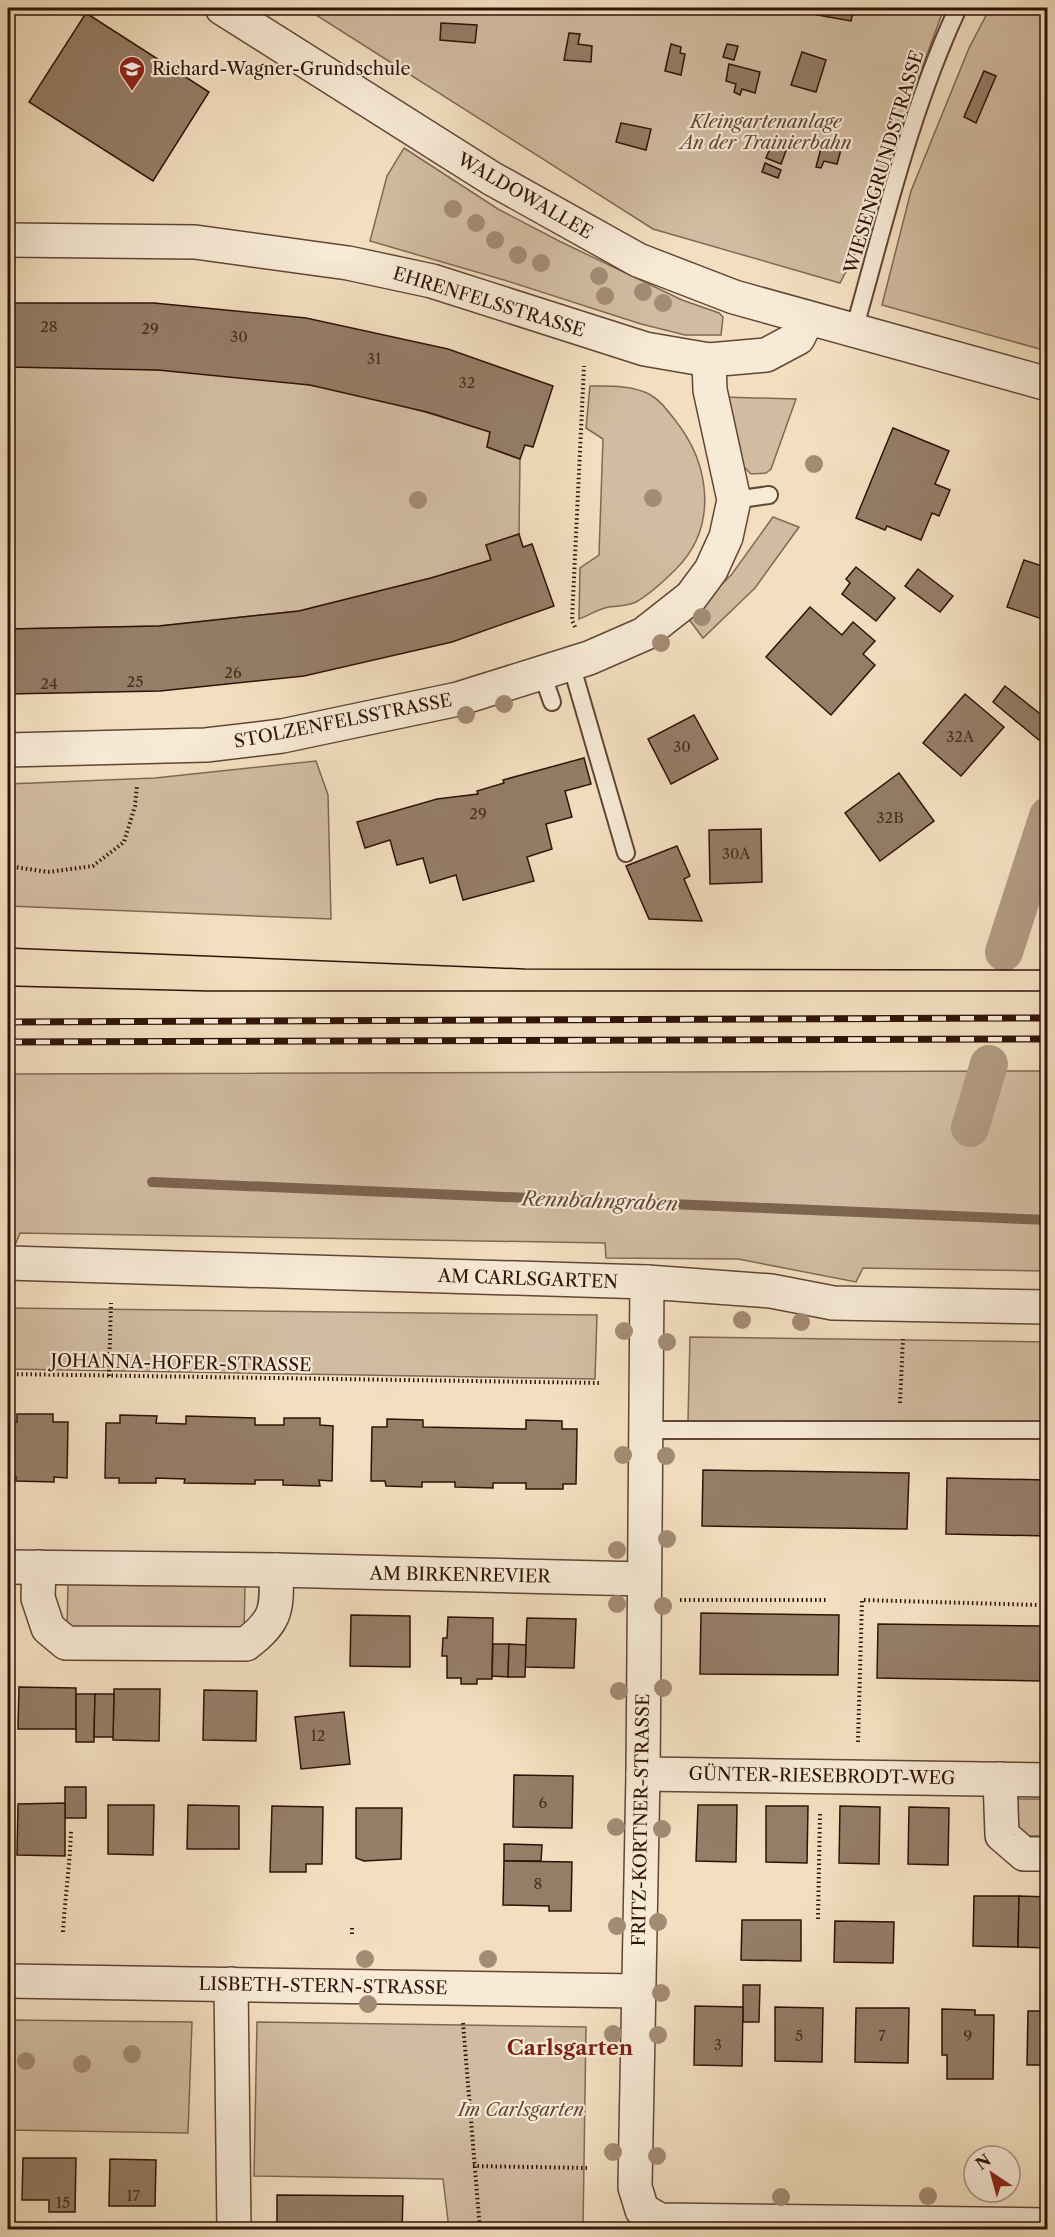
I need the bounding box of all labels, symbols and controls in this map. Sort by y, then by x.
street label: WIESENGRUNDSTRASSE [839,48,928,277]
school or university icon: Richard-Wagner-Grundschule [117,54,147,92]
place label: Richard-Wagner-Grundschule [152,58,411,80]
park label: Kleingartenanlage An der Trainierbahn [677,111,852,154]
street label: WALDOWALLEE [453,148,597,244]
street label: EHRENFELSSTRASSE [390,262,588,342]
house number: 28 [40,317,58,336]
house number: 29 [141,319,159,338]
house number: 30 [230,327,248,346]
house number: 31 [367,349,382,368]
house number: 32 [459,373,475,392]
house number: 26 [224,663,242,682]
house number: 25 [127,672,143,691]
house number: 24 [40,674,58,693]
street label: STOLZENFELSSTRASSE [232,689,454,753]
house number: 32A [946,727,975,746]
house number: 30 [673,737,691,756]
house number: 29 [469,804,487,823]
house number: 32B [876,808,904,827]
house number: 30A [722,844,751,863]
water label: Rennbahngraben [520,1186,678,1216]
street label: AM CARLSGARTEN [436,1265,619,1293]
street label: JOHANNA-HOFER-STRASSE [47,1350,312,1376]
street label: AM BIRKENREVIER [368,1562,551,1588]
street label: FRITZ-KORTNER-STRASSE [628,1693,654,1947]
house number: 12 [311,1726,325,1745]
street label: GÜNTER-RIESEBRODT-WEG [688,1762,956,1789]
house number: 6 [539,1793,548,1812]
house number: 8 [534,1874,543,1893]
street label: LISBETH-STERN-STRASSE [198,1973,448,1999]
house number: 5 [795,2026,803,2045]
house number: 7 [878,2026,886,2045]
house number: 9 [964,2026,972,2045]
district label: Carlsgarten [507,2035,634,2060]
house number: 3 [714,2035,722,2054]
park label: Im Carlsgarten [456,2099,584,2121]
north arrow [962,2144,1022,2204]
text: N [972,2150,995,2174]
house number: 17 [126,2186,140,2205]
house number: 15 [56,2193,70,2212]

